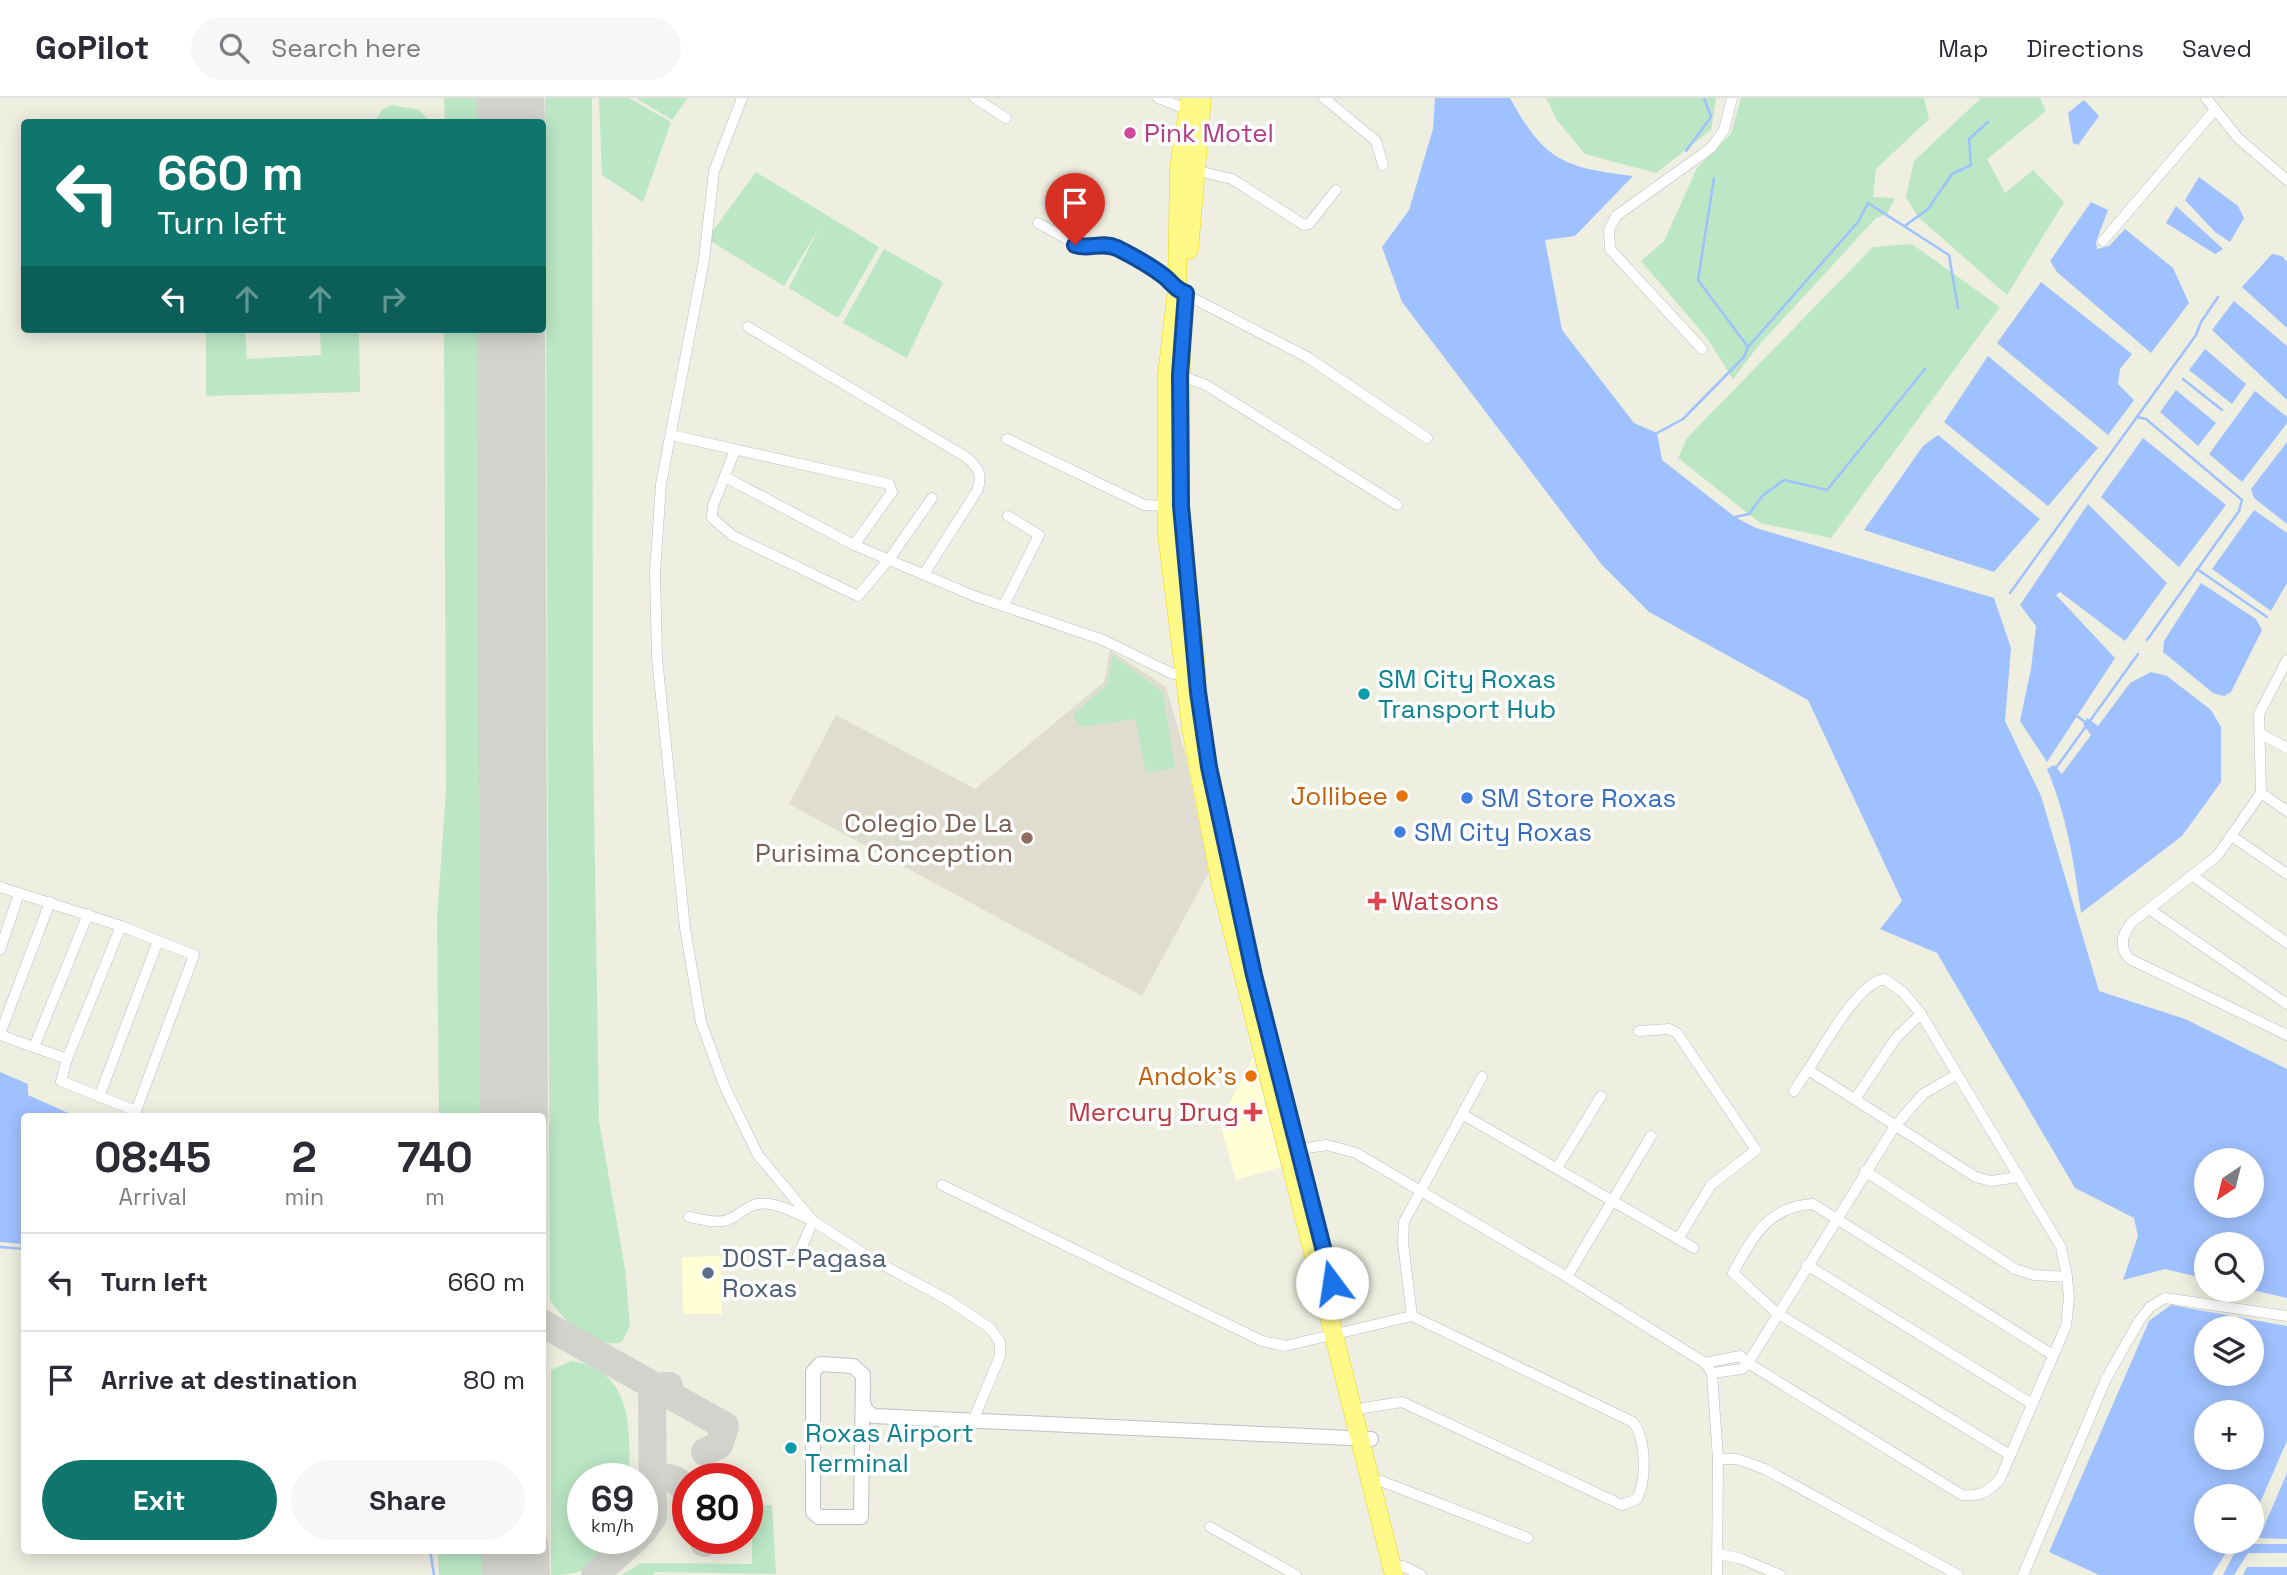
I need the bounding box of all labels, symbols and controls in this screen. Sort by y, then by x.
search box [191,17,681,80]
text: GoPilot [35,27,149,69]
icon: search [215,29,253,67]
text: Search here [271,31,421,65]
text: Map [1938,33,1988,64]
text: Directions [2026,33,2144,64]
text: Saved [2182,33,2252,64]
place label: Pink Motel [1144,116,1274,150]
marker: Pink Motel [1122,125,1138,141]
text: 660 m [157,142,304,204]
icon: left [42,147,133,238]
pin [1045,173,1105,245]
icon: arrive [1056,184,1094,222]
text: Turn left [157,203,287,243]
icon: left [155,280,193,318]
icon: ahead [228,280,266,318]
icon: ahead [301,280,339,318]
icon: right [374,280,412,318]
place label: SM City Roxas Transport Hub [1378,662,1556,726]
marker: SM City Roxas Transport Hub [1356,686,1372,702]
place label: Jollibee [1291,779,1388,813]
place label: SM Store Roxas [1481,781,1676,815]
marker: Jollibee [1394,788,1410,804]
marker: SM Store Roxas [1459,790,1475,806]
place label: Colegio De La Purisima Conception [755,806,1013,870]
place label: SM City Roxas [1414,815,1592,849]
marker: SM City Roxas [1392,824,1408,840]
marker: Colegio De La Purisima Conception [1019,830,1035,846]
place label: Watsons [1391,884,1499,918]
marker: Watsons [1369,893,1385,909]
place label: Andok's [1138,1059,1237,1093]
marker: Andok's [1243,1068,1259,1084]
place label: Mercury Drug [1068,1095,1239,1129]
marker: Mercury Drug [1245,1104,1261,1120]
text: 08:45 [94,1131,211,1184]
text: 2 [292,1131,317,1184]
text: 740 [397,1131,473,1184]
north arrow [2194,1148,2264,1218]
map controls [2194,1148,2264,1554]
text: Arrival [119,1182,187,1212]
text: min [285,1182,324,1212]
text: m [425,1182,445,1212]
button: search [2194,1232,2264,1302]
place label: DOST-Pagasa Roxas [722,1241,887,1305]
position arrow [1295,1246,1369,1320]
icon: left [42,1263,80,1301]
text: Turn left [101,1265,208,1299]
text: 660 m [447,1265,525,1299]
marker: DOST-Pagasa Roxas [700,1265,716,1281]
button: layers [2194,1316,2264,1386]
icon: arrive [42,1361,80,1399]
text: Arrive at destination [101,1363,358,1397]
text: 80 m [463,1363,525,1397]
button: + [2194,1400,2264,1470]
place label: Roxas Airport Terminal [805,1416,974,1480]
marker: Roxas Airport Terminal [783,1440,799,1456]
button: Exit [42,1460,277,1540]
button: Share [291,1460,525,1540]
speed limit sign: 80 [672,1463,763,1554]
text: 69 [591,1477,634,1521]
button: − [2194,1484,2264,1554]
text: km/h [591,1514,634,1537]

